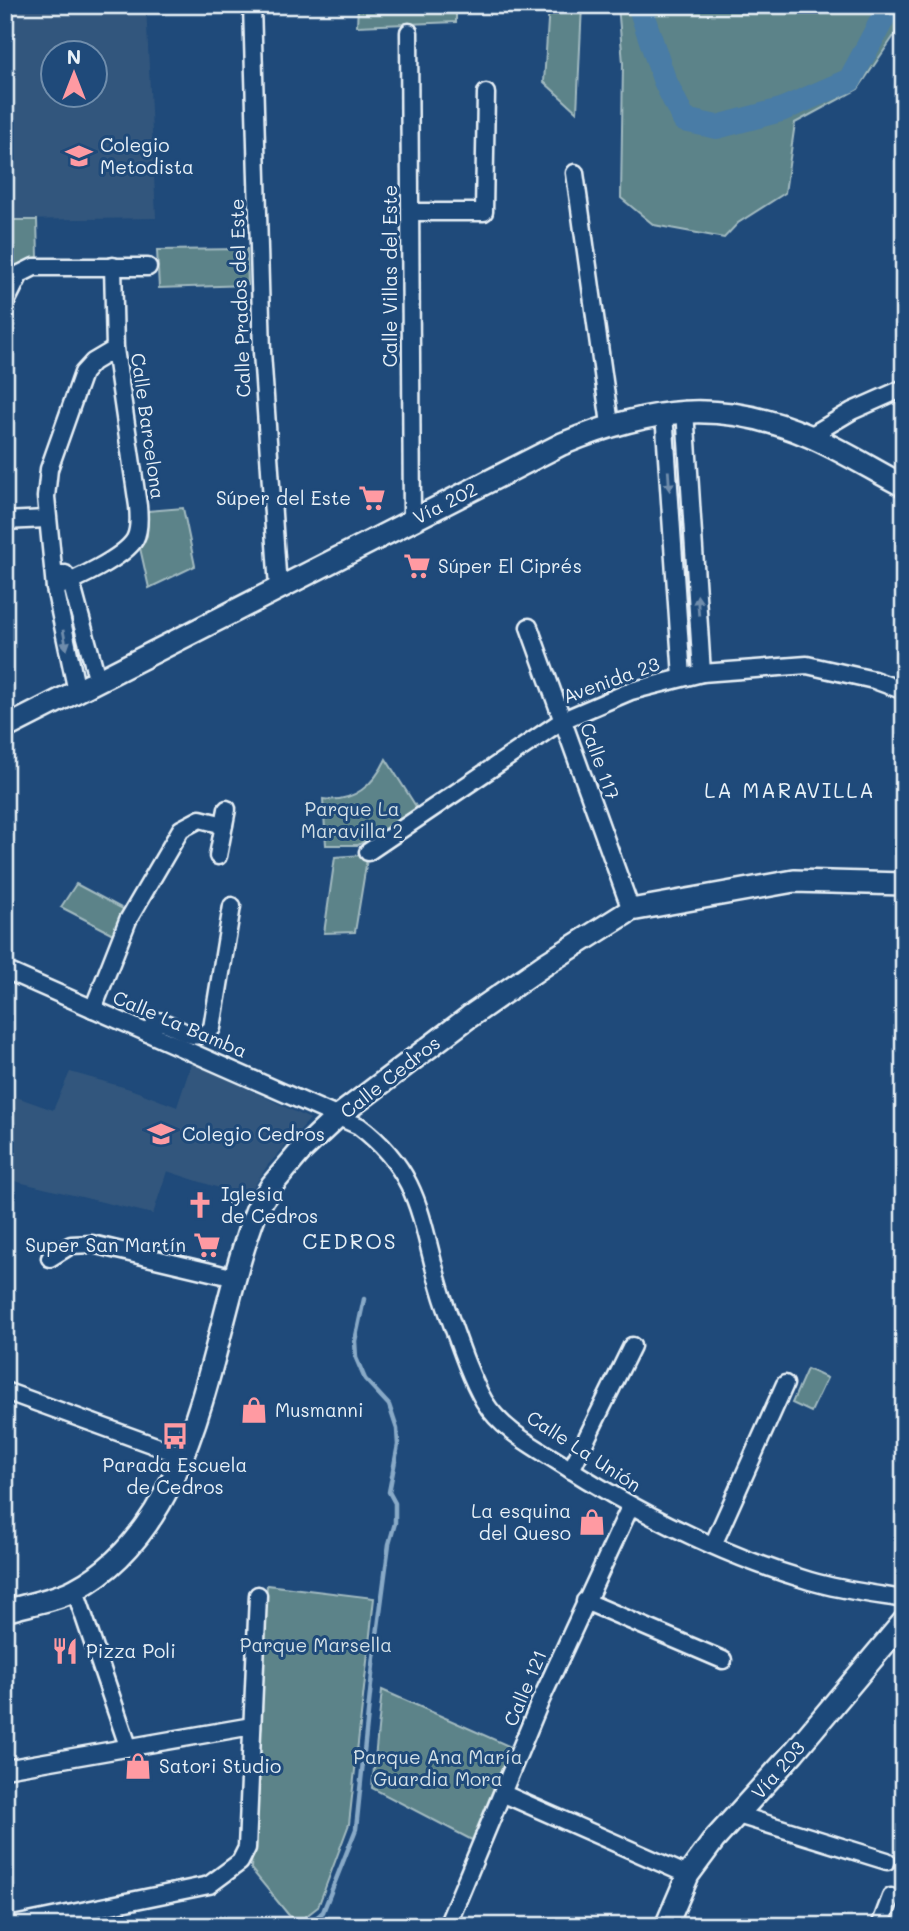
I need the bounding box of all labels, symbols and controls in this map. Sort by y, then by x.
north arrow [38,38,108,108]
text: N [67,44,81,69]
place label: Colegio Metodista [100,132,194,179]
school or university icon: Colegio Metodista [64,141,94,171]
street label: Calle Villas del Este [377,185,402,367]
street label: Calle Prados del Este [224,198,255,398]
street label: Calle Barcelona [126,351,171,501]
one-way arrow [664,470,675,492]
street label: Vía 202 [408,476,481,529]
supermarket icon: Súper del Este [357,483,387,513]
place label: Súper del Este [216,485,351,510]
supermarket icon: Súper El Ciprés [402,551,432,581]
place label: Súper El Ciprés [438,553,582,578]
one-way arrow [692,594,703,616]
one-way arrow [60,629,71,651]
street label: Avenida 23 [559,650,663,709]
street label: Calle 117 [575,719,626,803]
district label: LA MARAVILLA [704,776,876,803]
park label: Parque La Maravilla 2 [301,796,403,843]
street label: Calle La Bamba [109,984,251,1063]
street label: Calle Cedros [335,1030,445,1123]
school or university icon: Colegio Cedros [146,1119,176,1149]
place label: Colegio Cedros [182,1121,325,1146]
place label: Iglesia de Cedros [221,1181,318,1228]
church icon: Iglesia de Cedros [185,1190,215,1220]
district label: CEDROS [302,1227,398,1254]
supermarket icon: Super San Martín [192,1230,222,1260]
place label: Super San Martín [25,1232,186,1257]
shop icon: Musmanni [239,1395,269,1425]
place label: Musmanni [275,1397,364,1422]
street label: Calle La Unión [522,1404,646,1497]
bus stop icon: Parada Escuela de Cedros [160,1421,190,1451]
place label: Parada Escuela de Cedros [103,1452,247,1499]
place label: La esquina del Queso [471,1498,571,1545]
shop icon: La esquina del Queso [577,1507,607,1537]
park label: Parque Marsella [240,1632,392,1657]
restaurant icon: Pizza Poli [50,1636,80,1666]
place label: Pizza Poli [86,1638,176,1663]
street label: Calle 121 [497,1646,552,1730]
street label: Vía 203 [745,1735,810,1804]
park label: Parque Ana María Guardia Mora [353,1744,523,1791]
shop icon: Satori Studio [123,1751,153,1781]
place label: Satori Studio [159,1753,281,1778]

